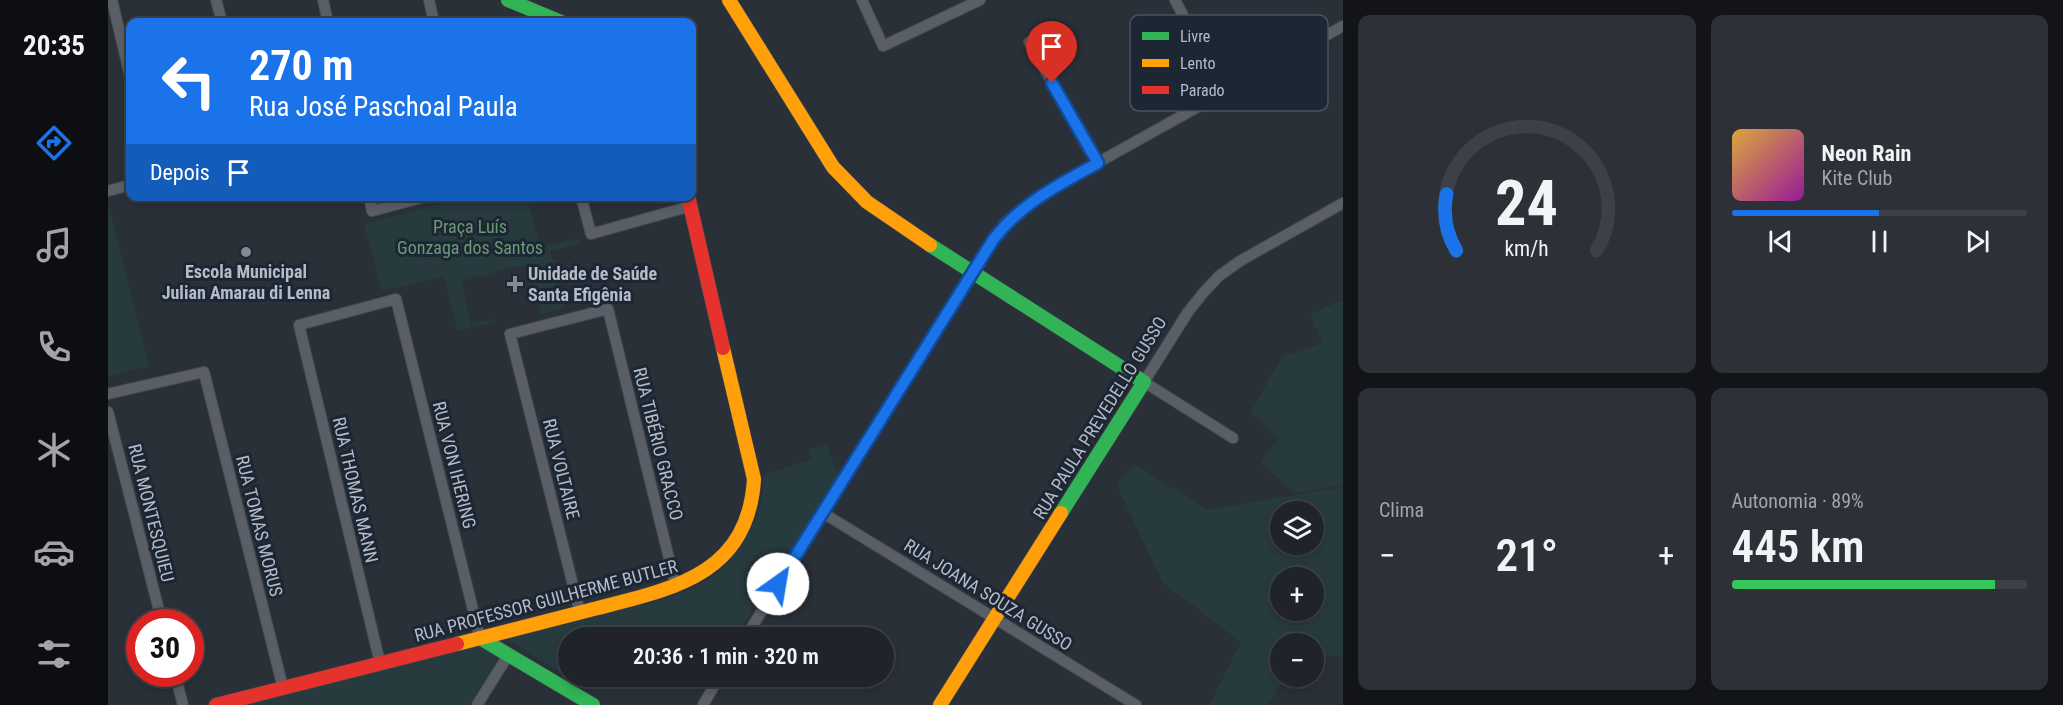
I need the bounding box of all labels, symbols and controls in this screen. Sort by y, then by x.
legend [1130,15,1328,111]
pin [1026,21,1077,83]
text: Livre [1180,27,1210,46]
text: 20:35 [23,30,85,62]
icon: arrive [1035,30,1068,63]
text: 270 m [249,41,354,90]
icon: left [150,42,228,120]
text: Lento [1180,54,1215,73]
text: Parado [1180,81,1225,100]
text: Rua José Paschoal Paula [249,91,518,123]
icon: directions [33,122,75,164]
text: Neon Rain [1822,141,1911,166]
icon: arrive [222,156,255,189]
text: Depois [150,160,210,185]
text: Kite Club [1822,166,1892,190]
text: 24 [1495,167,1558,240]
park label: Praça Luís Gonzaga dos Santos [397,216,543,258]
icon: music [33,224,75,266]
icon: previous [1764,225,1797,258]
icon: pause [1863,225,1896,258]
icon: next [1961,225,1994,258]
text: km/h [1505,236,1549,261]
marker: Escola Municipal Julian Amarau di Lenna [239,245,253,259]
place label: Escola Municipal Julian Amarau di Lenna [162,261,330,303]
place label: Unidade de Saúde Santa Efigênia [528,263,657,305]
marker: Unidade de Saúde Santa Efigênia [506,275,524,293]
street label: RUA PAULA PREVEDELLO GUSSO [1028,313,1171,523]
icon: phone [33,326,75,368]
street label: RUA TIBÉRIO GRACCO [629,365,688,523]
street label: RUA VON IHERING [429,399,480,531]
street label: RUA THOMAS MANN [328,415,382,565]
street label: RUA VOLTAIRE [539,416,584,521]
icon: climate [33,429,75,471]
street label: RUA MONTESQUIEU [124,442,179,584]
street label: RUA TOMAS MORUS [232,453,287,599]
text: Autonomia · 89% [1732,489,1864,513]
text: Clima [1379,498,1424,522]
map controls [1270,501,1324,687]
button: layers [1270,501,1324,555]
text: 445 km [1732,520,1865,573]
text: 21° [1495,529,1558,582]
icon: car [33,531,75,573]
street label: RUA JOANA SOUZA GUSSO [900,534,1076,655]
text: − [1379,536,1396,575]
text: + [1658,536,1674,575]
position arrow [746,552,810,616]
street label: RUA PROFESSOR GUILHERME BUTLER [412,555,680,646]
button: + [1270,567,1324,621]
speed limit sign: 30 [126,609,204,687]
icon: filters [33,633,75,675]
button: − [1270,633,1324,687]
text: 20:36 · 1 min · 320 m [633,644,819,669]

